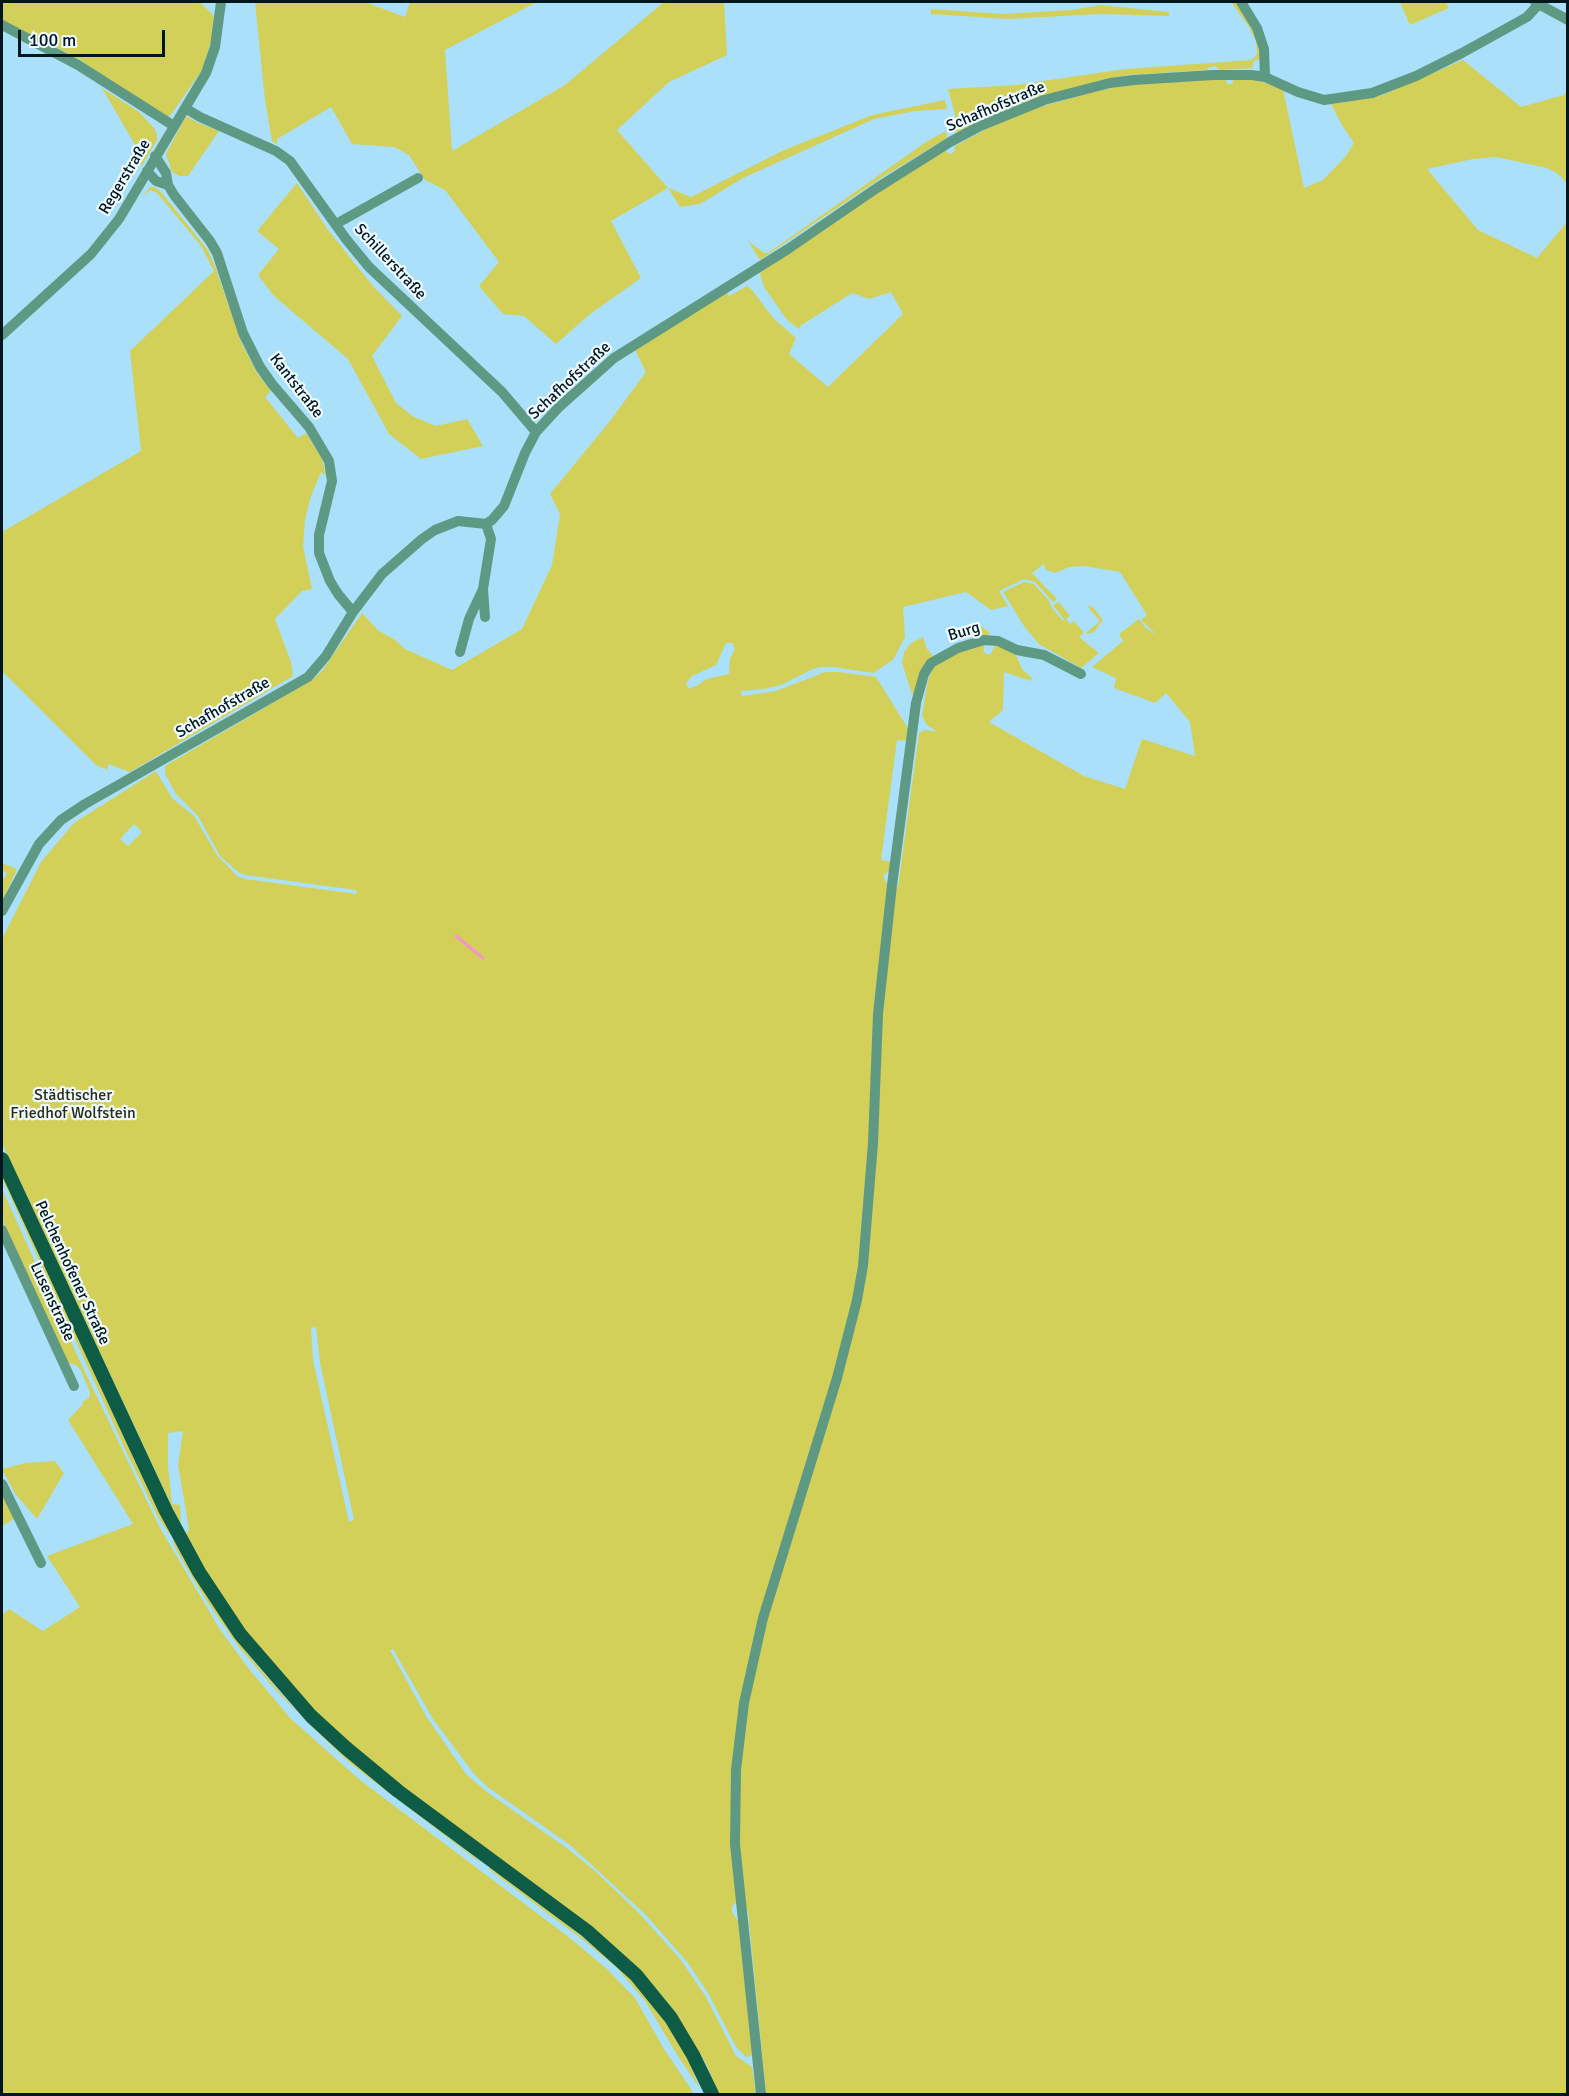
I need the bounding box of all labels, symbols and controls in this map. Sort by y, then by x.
scale bar [21,18,168,56]
text: 100 m [29,29,76,51]
street label: Schafhofstraße [944,78,1048,136]
street label: Regerstraße [95,136,155,218]
street label: Schillerstraße [350,220,430,304]
street label: Schafhofstraße [525,338,615,424]
street label: Kantstraße [265,350,327,422]
street label: Burg [946,618,982,646]
street label: Schafhofstraße [173,673,273,743]
park label: Städtischer Friedhof Wolfstein [10,1086,136,1124]
street label: Pelchenhofener Straße [30,1198,114,1348]
street label: Lusenstraße [25,1259,79,1345]

